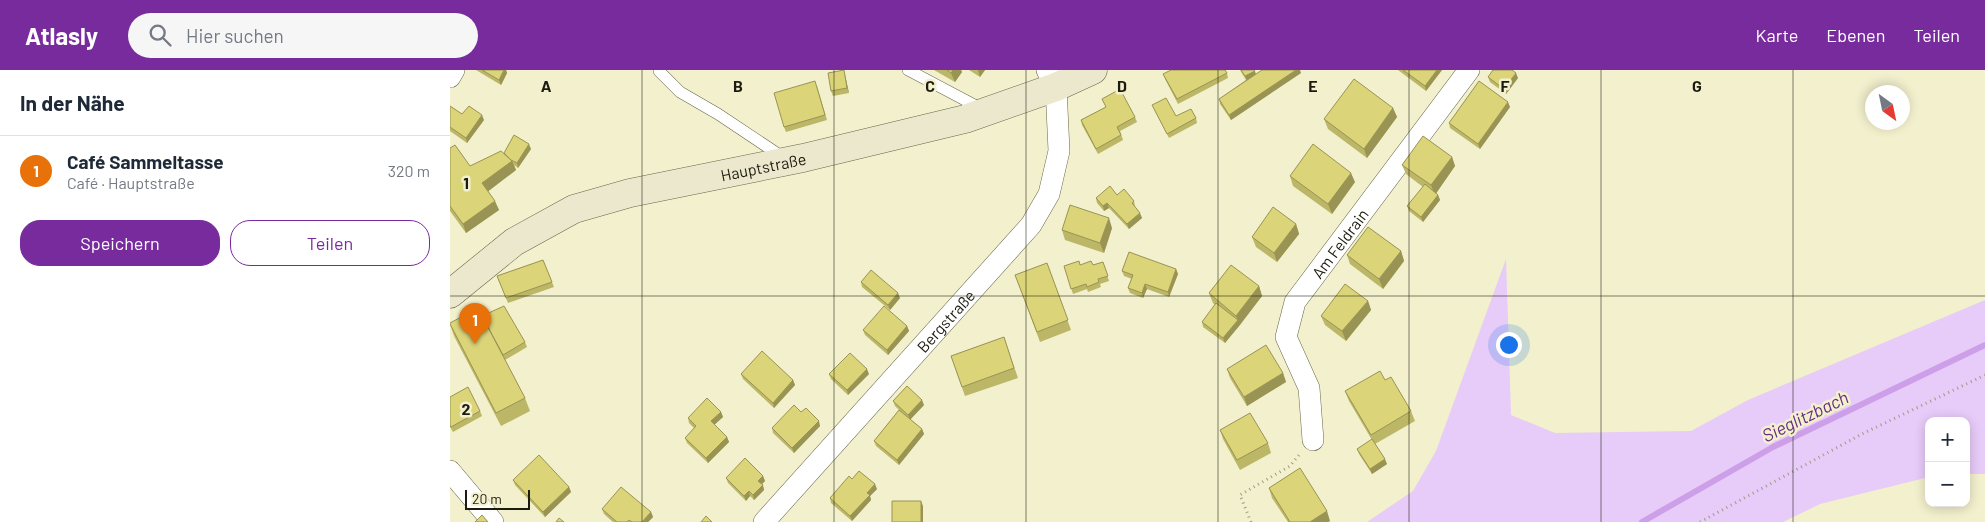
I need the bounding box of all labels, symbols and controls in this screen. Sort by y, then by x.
search box [128,13,478,58]
text: Atlasly [25,21,98,50]
icon: search [146,21,174,49]
text: Hier suchen [186,24,284,47]
text: Karte [1755,24,1798,46]
text: Ebenen [1826,24,1885,46]
text: Teilen [1913,24,1960,46]
text: A [541,76,552,95]
text: B [733,76,743,95]
text: C [925,76,935,95]
text: D [1117,76,1127,95]
text: E [1308,76,1318,95]
text: F [1501,76,1510,95]
text: G [1692,76,1702,95]
north arrow [1865,85,1910,130]
text: In der Nähe [20,90,125,115]
street label: Hauptstraße [719,148,808,184]
text: Café Sammeltasse [67,150,224,173]
text: 1 [33,161,39,180]
text: 320 m [388,161,430,180]
text: Café · Hauptstraße [67,173,195,192]
text: 1 [463,173,469,192]
street label: Am Feldrain [1307,204,1372,282]
button: Speichern [20,220,220,266]
button: Teilen [230,220,430,266]
street label: Bergstraße [912,285,978,356]
pin: 1 [459,303,491,344]
your location [1496,332,1522,358]
water label: Sieglitzbach [1758,386,1852,446]
text: 2 [462,399,471,418]
map controls [1925,417,1970,507]
button: + [1925,417,1970,462]
button: − [1925,462,1970,507]
scale bar [465,487,530,510]
text: 20 m [472,490,502,507]

